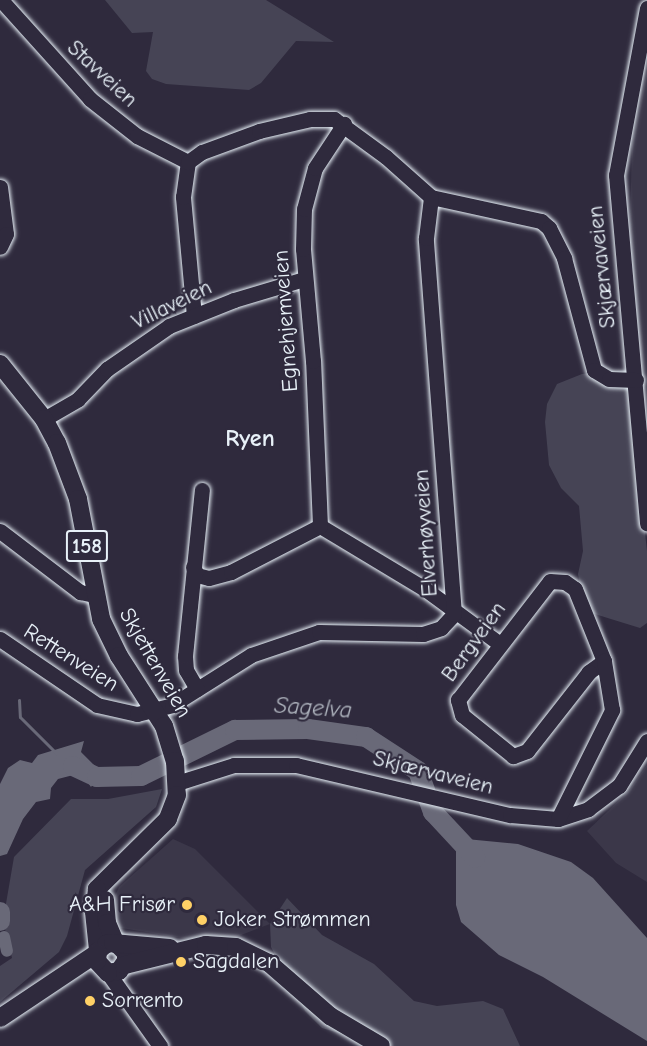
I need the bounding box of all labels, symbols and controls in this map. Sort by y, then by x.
street label: Stavveien [61,35,143,113]
street label: Skjærvaveien [582,205,622,329]
street label: Egnehjemveien [268,249,304,393]
street label: Villaveien [128,274,216,336]
district label: Ryen [225,425,275,453]
street label: Elverhøyveien [408,468,444,598]
road number: 158 [64,528,110,564]
street label: Bergveien [436,597,512,687]
street label: Skjettenveien [113,604,197,722]
street label: Rettenveien [19,618,123,698]
water label: Sagelva [273,691,353,725]
street label: Skjærvaveien [370,745,496,801]
place label: A&H Frisør [69,892,175,918]
marker: A&H Frisør [180,898,194,912]
place label: Joker Strømmen [214,907,371,933]
marker: Joker Strømmen [195,913,209,927]
place label: Sagdalen [193,949,279,975]
marker: Sagdalen [174,955,188,969]
place label: Sorrento [102,988,183,1014]
marker: Sorrento [83,994,97,1008]

